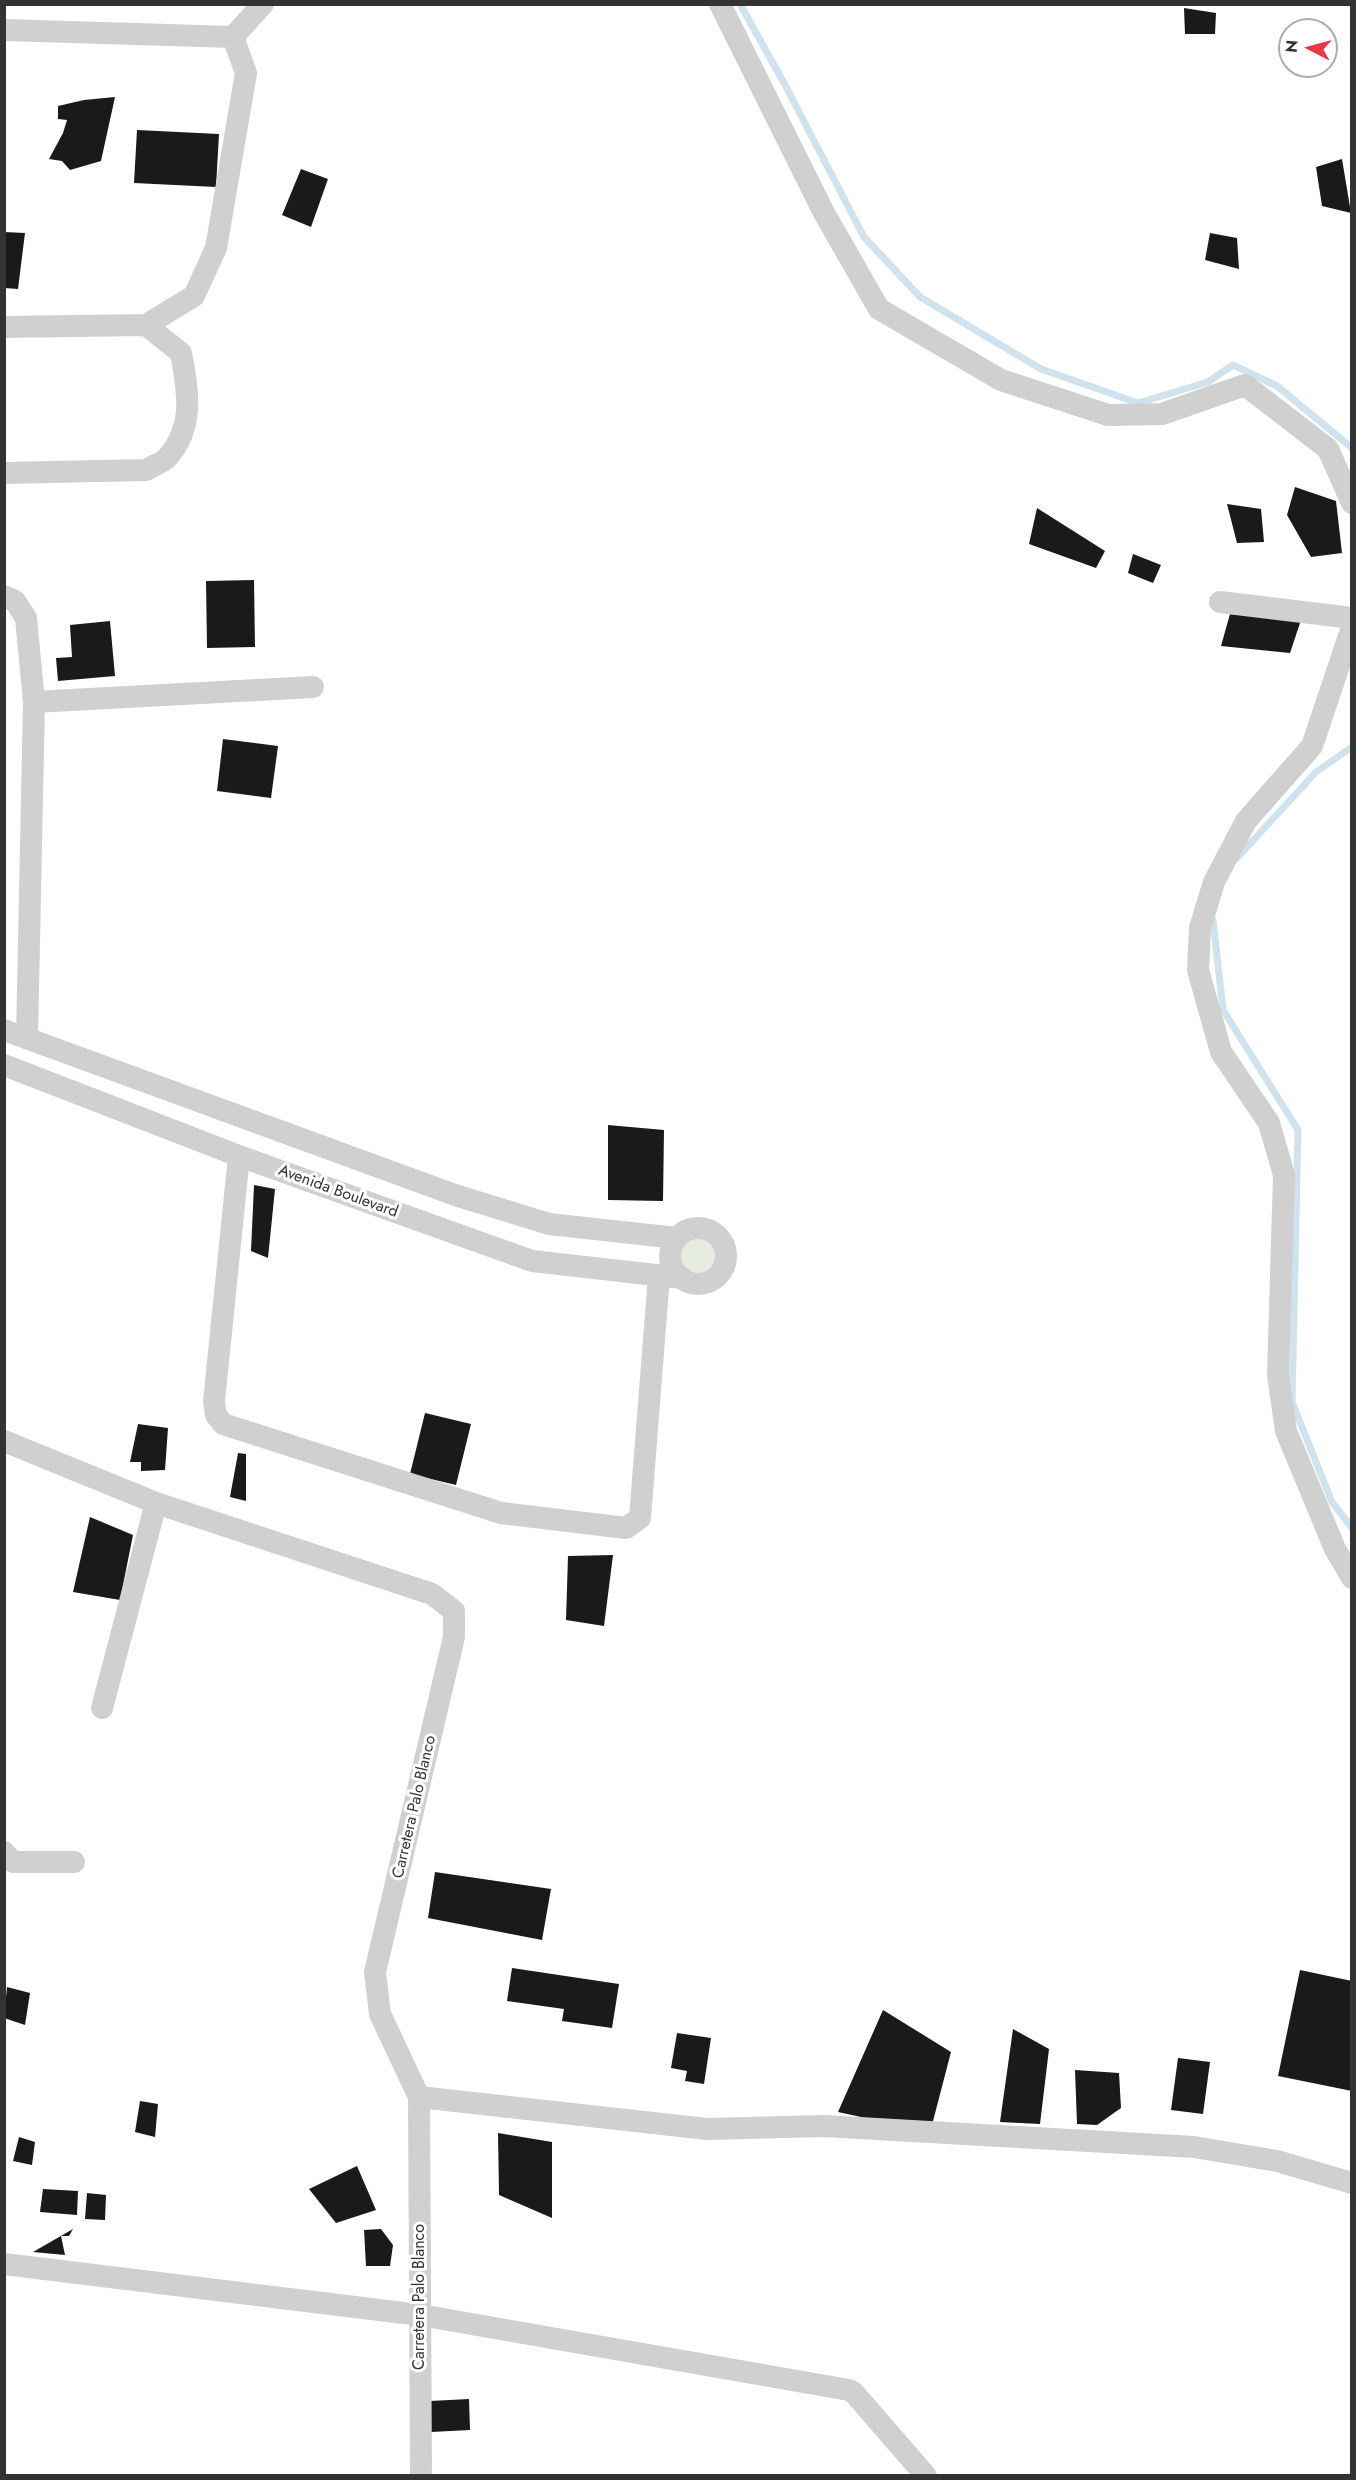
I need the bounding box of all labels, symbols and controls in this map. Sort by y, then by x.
north arrow [1278,18,1338,78]
text: N [1279,39,1304,54]
street label: Avenida Boulevard [275,1161,401,1223]
street label: Carretera Palo Blanco [389,1734,441,1880]
street label: Carretera Palo Blanco [410,2224,430,2370]

